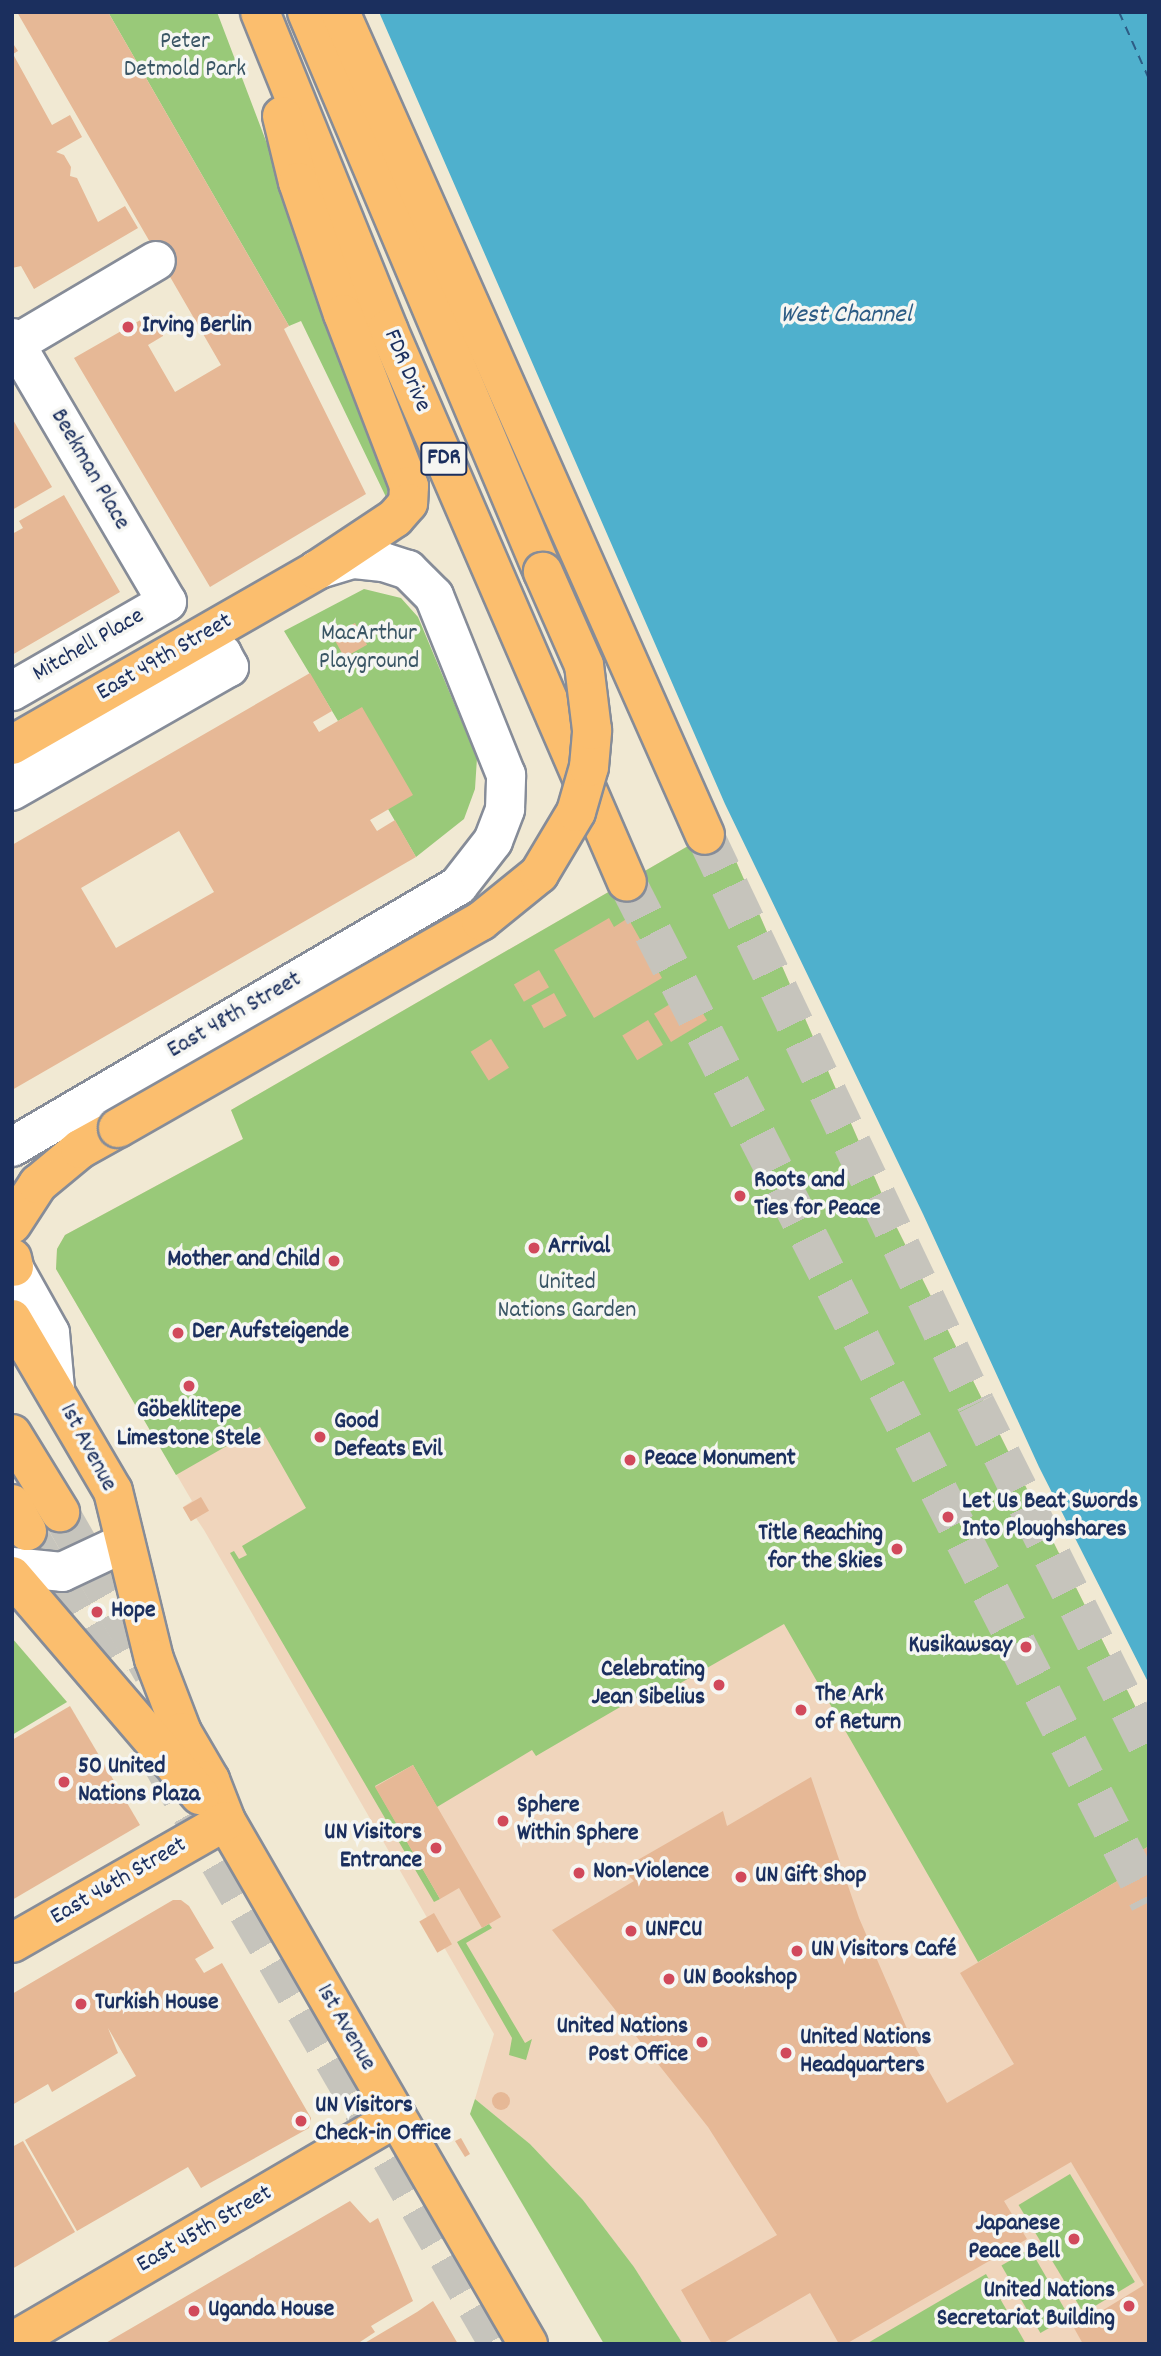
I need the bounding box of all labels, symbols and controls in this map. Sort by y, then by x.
park label: Peter Detmold Park [124,29,246,85]
water label: West Channel [780,300,912,332]
place label: Irving Berlin [142,313,252,341]
marker: Irving Berlin [120,319,136,335]
street label: FDR Drive [376,326,436,416]
street label: Beekman Place [43,404,135,536]
road number: FDR [420,440,468,478]
street label: Mitchell Place [28,603,150,689]
street label: East 49th Street [92,608,238,708]
park label: MacArthur Playground [319,621,419,677]
street label: East 48th Street [163,966,307,1066]
place label: Roots and Ties for Peace [754,1168,881,1224]
marker: Roots and Ties for Peace [732,1188,748,1204]
place label: Arrival [548,1234,610,1262]
marker: Arrival [526,1240,542,1256]
place label: Mother and Child [167,1247,320,1275]
marker: Mother and Child [326,1253,342,1269]
park label: United Nations Garden [498,1270,636,1326]
place label: Der Aufsteigende [192,1319,349,1347]
marker: Der Aufsteigende [170,1325,186,1341]
marker: Göbeklitepe Limestone Stele [181,1378,197,1394]
place label: Göbeklitepe Limestone Stele [117,1398,261,1454]
street label: 1st Avenue [52,1399,122,1497]
place label: Good Defeats Evil [334,1409,443,1465]
marker: Good Defeats Evil [312,1429,328,1445]
place label: Peace Monument [644,1446,796,1474]
marker: Peace Monument [622,1452,638,1468]
place label: Let Us Beat Swords Into Ploughshares [962,1489,1138,1545]
marker: Let Us Beat Swords Into Ploughshares [940,1509,956,1525]
place label: Title Reaching for the Skies [758,1521,883,1577]
marker: Title Reaching for the Skies [889,1541,905,1557]
place label: Hope [111,1598,156,1626]
marker: Hope [89,1604,105,1620]
place label: Kusikawsay [908,1633,1012,1661]
marker: Kusikawsay [1018,1639,1034,1655]
place label: Celebrating Jean Sibelius [591,1657,705,1713]
marker: Celebrating Jean Sibelius [711,1677,727,1693]
place label: The Ark of Return [815,1682,901,1738]
marker: The Ark of Return [793,1702,809,1718]
place label: 50 United Nations Plaza [78,1754,200,1810]
marker: 50 United Nations Plaza [56,1774,72,1790]
place label: Sphere Within Sphere [517,1793,639,1849]
marker: Sphere Within Sphere [495,1813,511,1829]
place label: UN Visitors Entrance [324,1820,422,1876]
street label: East 46th Street [46,1832,192,1932]
marker: UN Visitors Entrance [428,1840,444,1856]
place label: Non-Violence [593,1859,709,1887]
place label: UN Gift Shop [755,1863,867,1891]
marker: Non-Violence [571,1865,587,1881]
marker: UN Gift Shop [733,1869,749,1885]
place label: UNFCU [645,1917,703,1945]
marker: UNFCU [623,1923,639,1939]
place label: UN Visitors Café [811,1937,956,1965]
marker: UN Visitors Café [789,1943,805,1959]
place label: UN Bookshop [683,1965,797,1993]
marker: UN Bookshop [661,1971,677,1987]
street label: 1st Avenue [309,1980,381,2076]
place label: Turkish House [95,1990,219,2018]
marker: Turkish House [73,1996,89,2012]
place label: United Nations Post Office [557,2014,688,2070]
place label: United Nations Headquarters [800,2025,931,2081]
marker: United Nations Post Office [694,2034,710,2050]
marker: United Nations Headquarters [778,2045,794,2061]
place label: UN Visitors Check-in Office [315,2093,451,2149]
marker: UN Visitors Check-in Office [293,2113,309,2129]
street label: East 45th Street [132,2180,278,2280]
place label: Japanese Peace Bell [968,2211,1060,2267]
marker: Japanese Peace Bell [1066,2231,1082,2247]
place label: United Nations Secretariat Building [937,2278,1115,2334]
place label: Uganda House [208,2297,334,2325]
marker: United Nations Secretariat Building [1121,2298,1137,2314]
marker: Uganda House [186,2303,202,2319]

